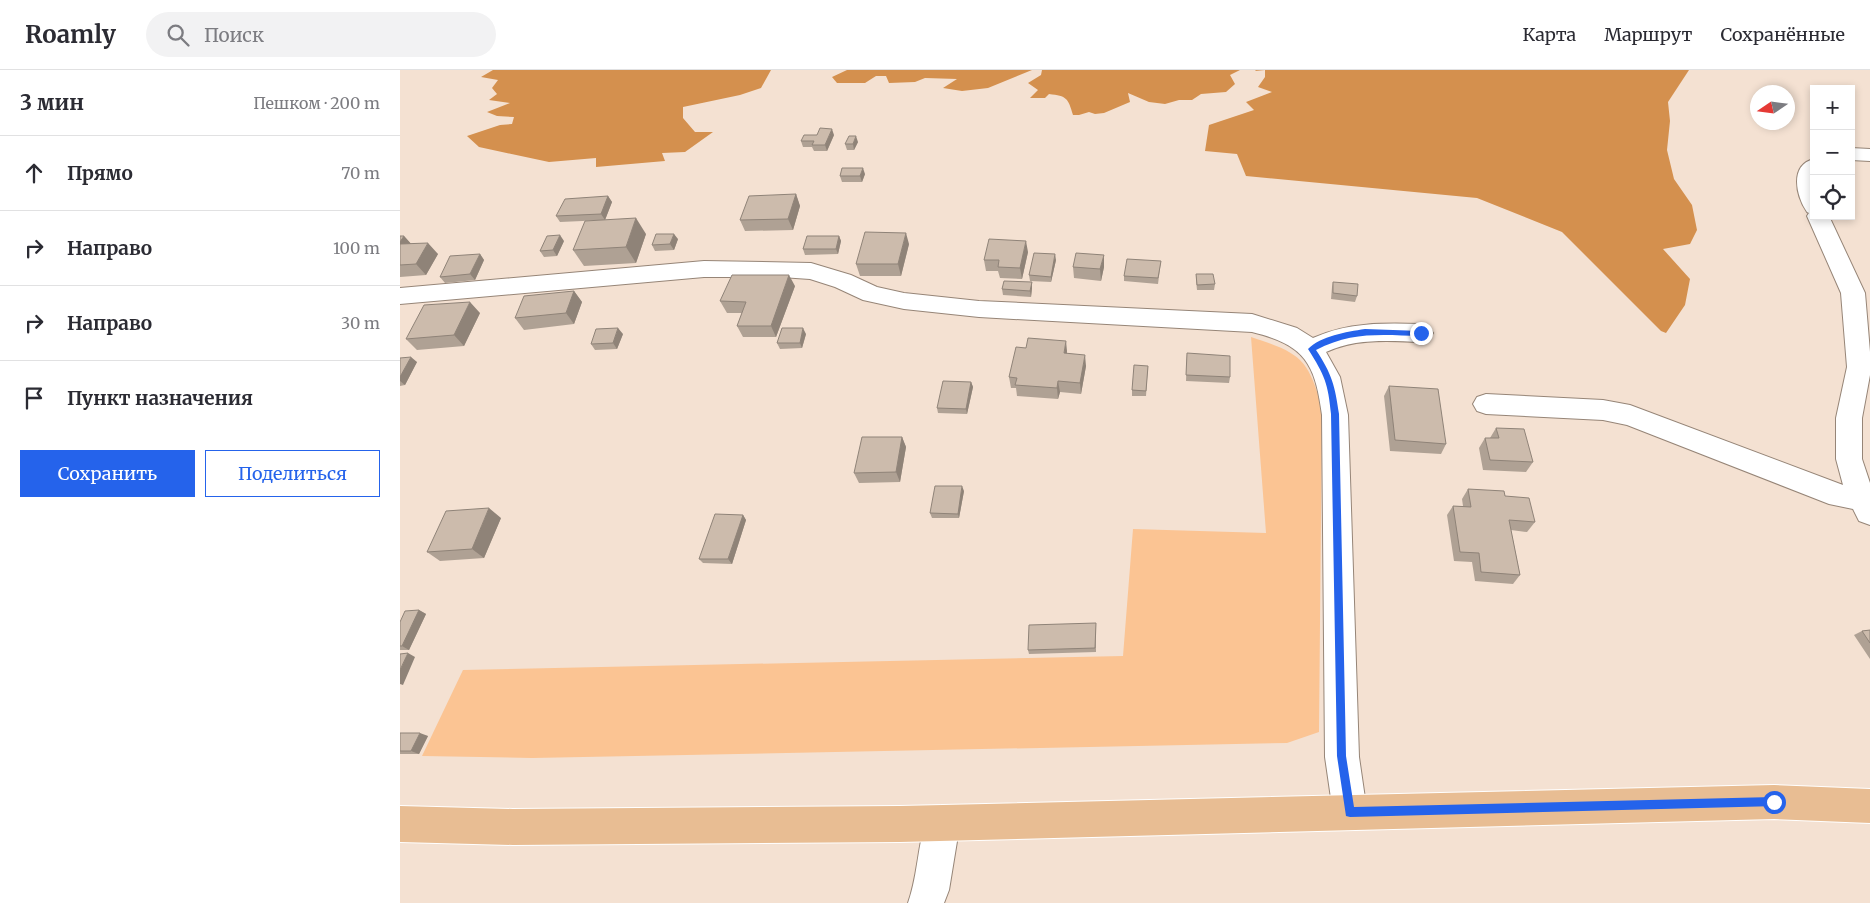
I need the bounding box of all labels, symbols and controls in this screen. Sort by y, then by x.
search box [146,12,496,57]
text: Roamly [25,19,116,50]
icon: search [164,21,192,49]
text: Поиск [204,23,264,47]
text: Карта [1523,23,1576,46]
text: Маршрут [1604,23,1692,46]
text: Сохранённые [1720,23,1845,46]
north arrow [1750,85,1795,130]
map controls [1810,85,1855,220]
button: + [1810,85,1855,130]
text: 3 мин [20,89,84,116]
text: Пешком · 200 m [253,93,380,113]
button: − [1810,130,1855,175]
icon: ahead [20,159,48,187]
text: Прямо [67,161,133,185]
text: 70 m [341,163,380,183]
button: locate [1810,175,1855,220]
icon: right [20,234,48,262]
text: Направо [67,236,152,260]
text: 100 m [333,238,380,258]
icon: right [20,309,48,337]
text: Направо [67,311,152,335]
text: 30 m [341,313,380,333]
route end [1410,322,1433,345]
icon: arrive [20,384,48,412]
text: Пункт назначения [67,386,253,410]
button: Сохранить [20,450,195,497]
button: Поделиться [205,450,380,497]
route start [1763,791,1786,814]

